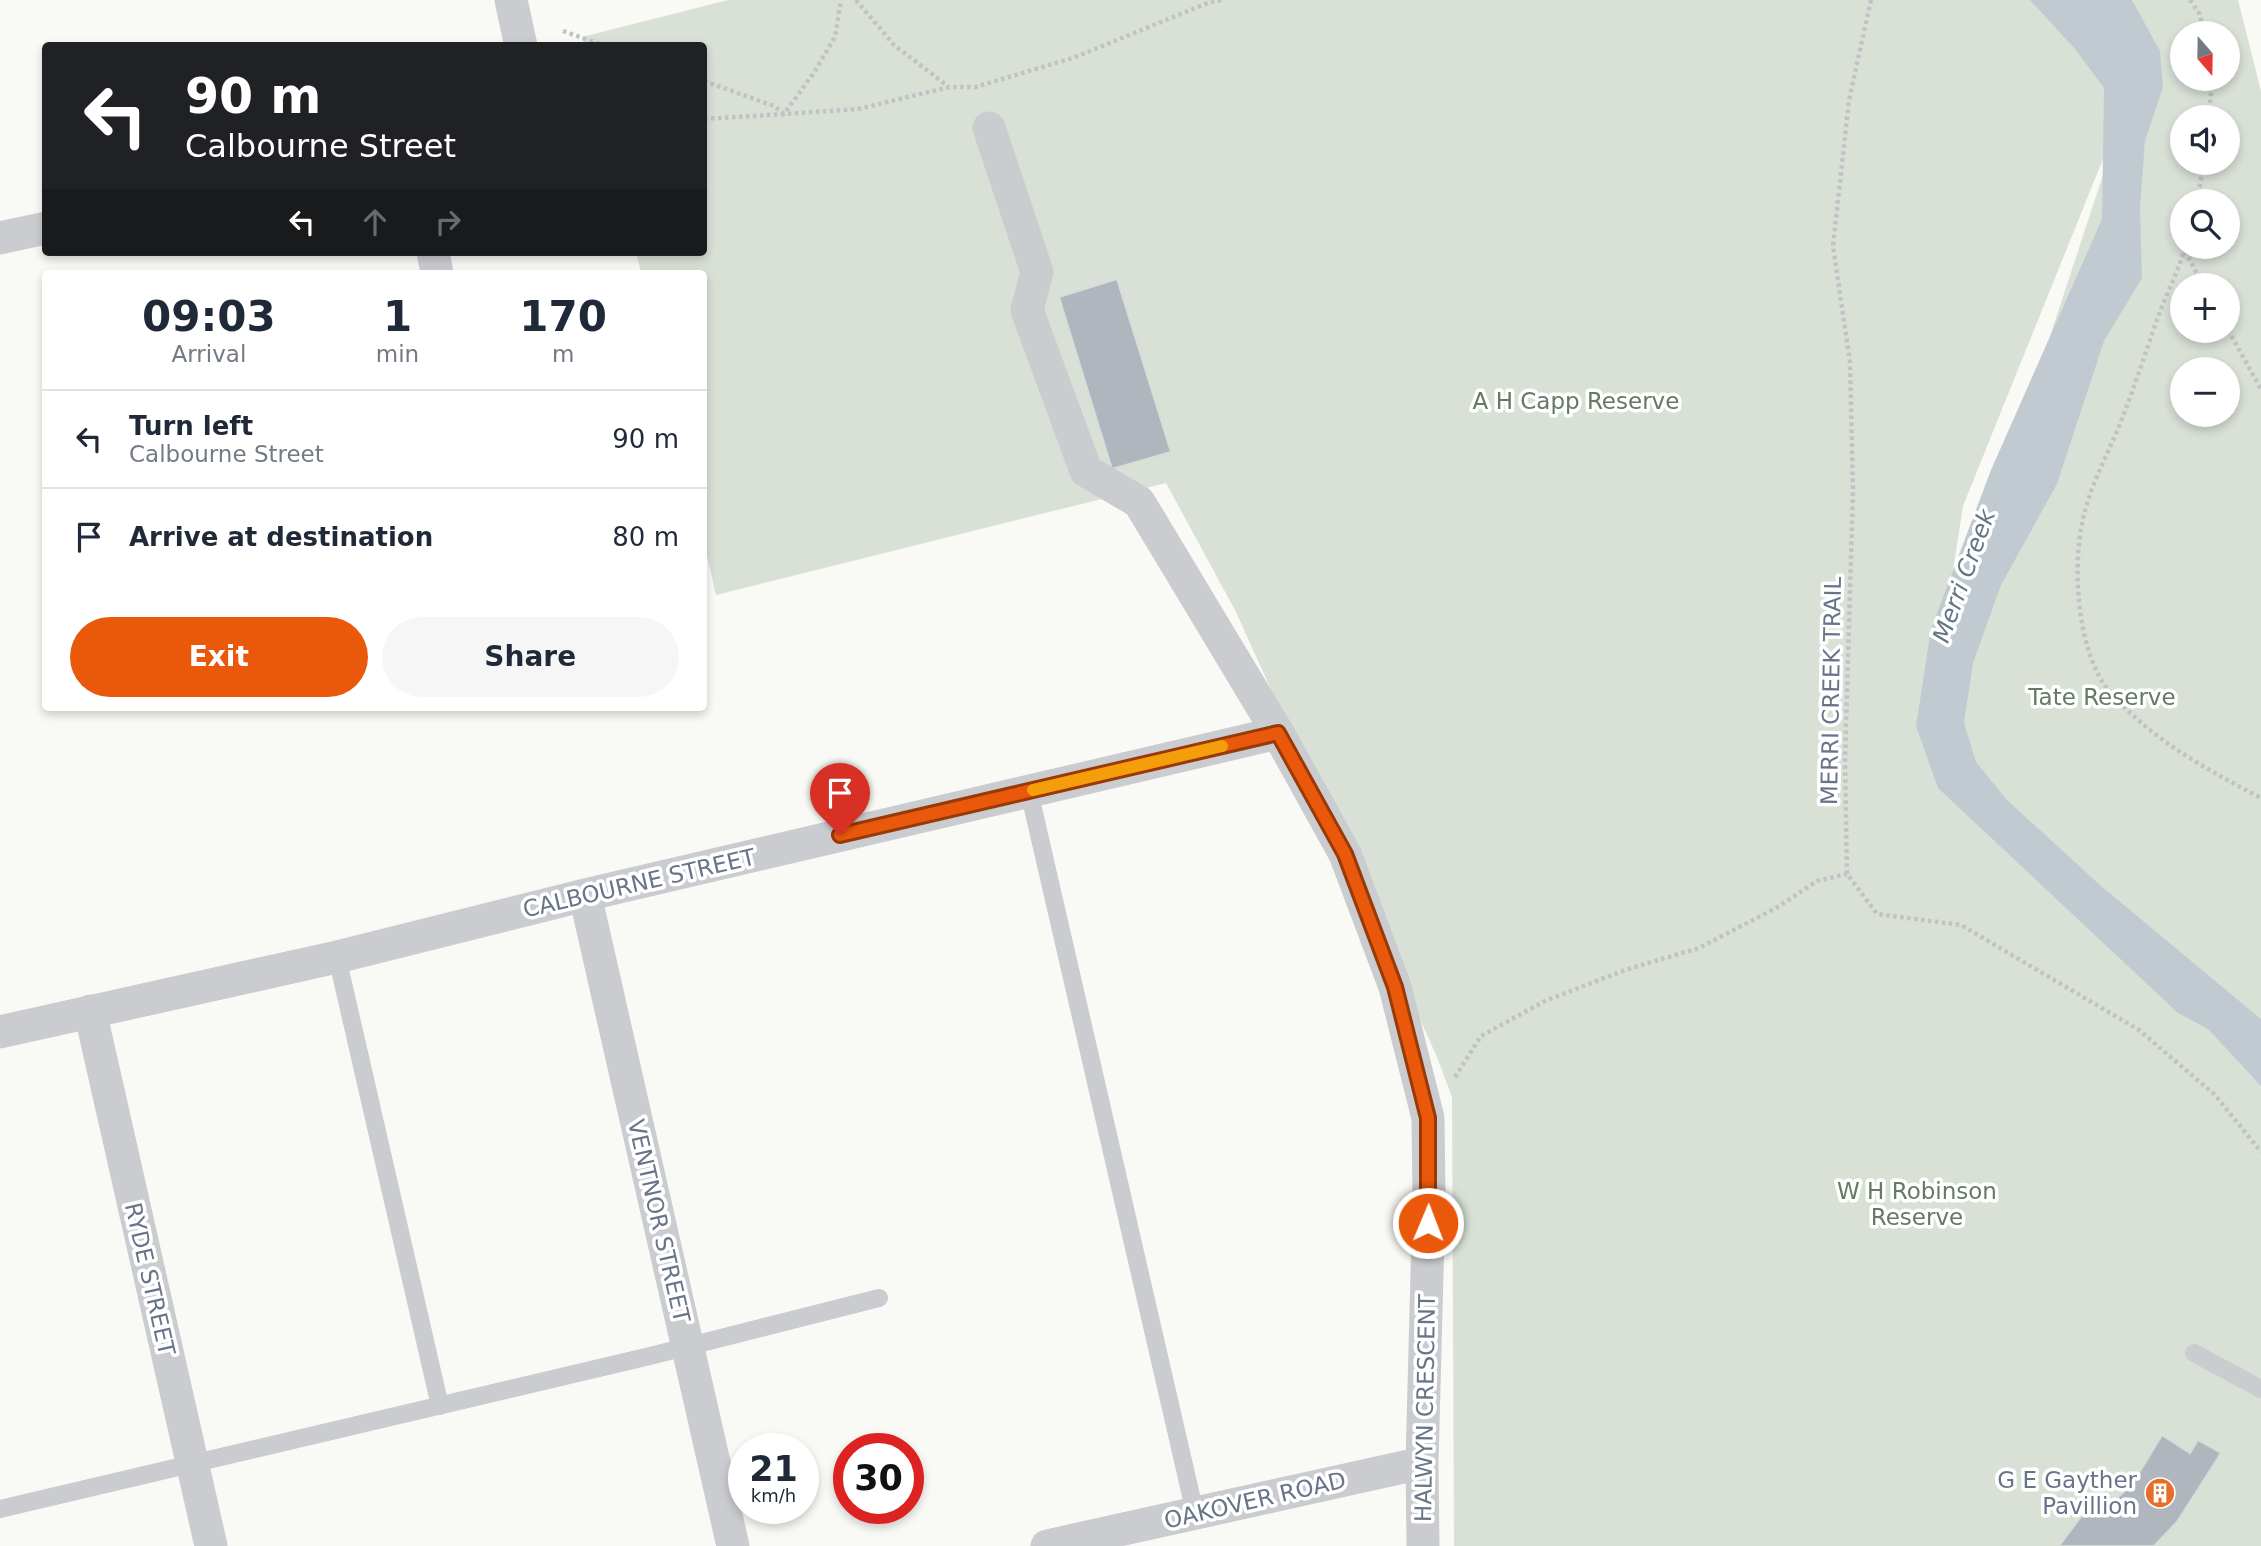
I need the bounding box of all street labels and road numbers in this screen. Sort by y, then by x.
street label: MERRI CREEK TRAIL [1816,576,1846,805]
street label: CALBOURNE STREET [520,843,759,922]
street label: VENTNOR STREET [623,1117,695,1326]
street label: RYDE STREET [120,1200,180,1359]
street label: HALWYN CRESCENT [1410,1293,1440,1522]
street label: OAKOVER ROAD [1162,1466,1348,1534]

